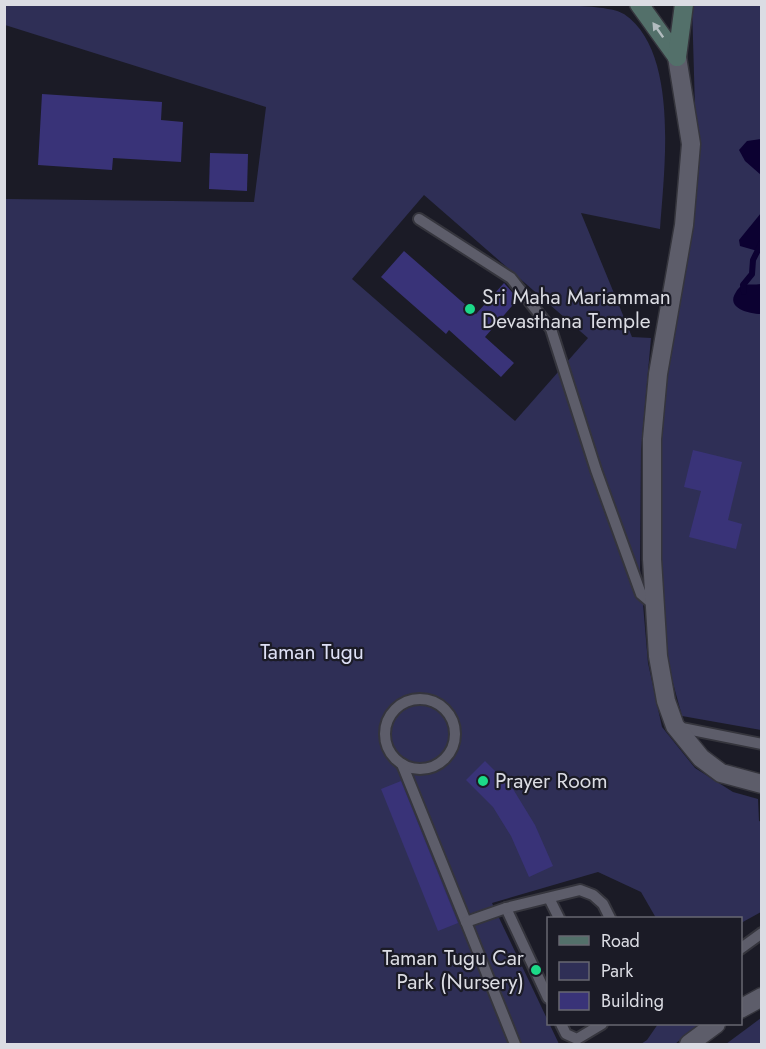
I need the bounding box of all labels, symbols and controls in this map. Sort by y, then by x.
one-way arrow [652,23,664,39]
place label: Sri Maha Mariamman Devasthana Temple [482,282,671,336]
marker: Sri Maha Mariamman Devasthana Temple [463,302,477,316]
park label: Taman Tugu [260,637,364,667]
place label: Prayer Room [495,766,608,796]
marker: Prayer Room [476,774,490,788]
legend [547,917,742,1025]
text: Road [601,928,640,954]
place label: Taman Tugu Car Park (Nursery) [382,943,525,997]
text: Park [601,958,633,984]
marker: Taman Tugu Car Park (Nursery) [529,963,543,977]
text: Building [601,988,664,1014]

